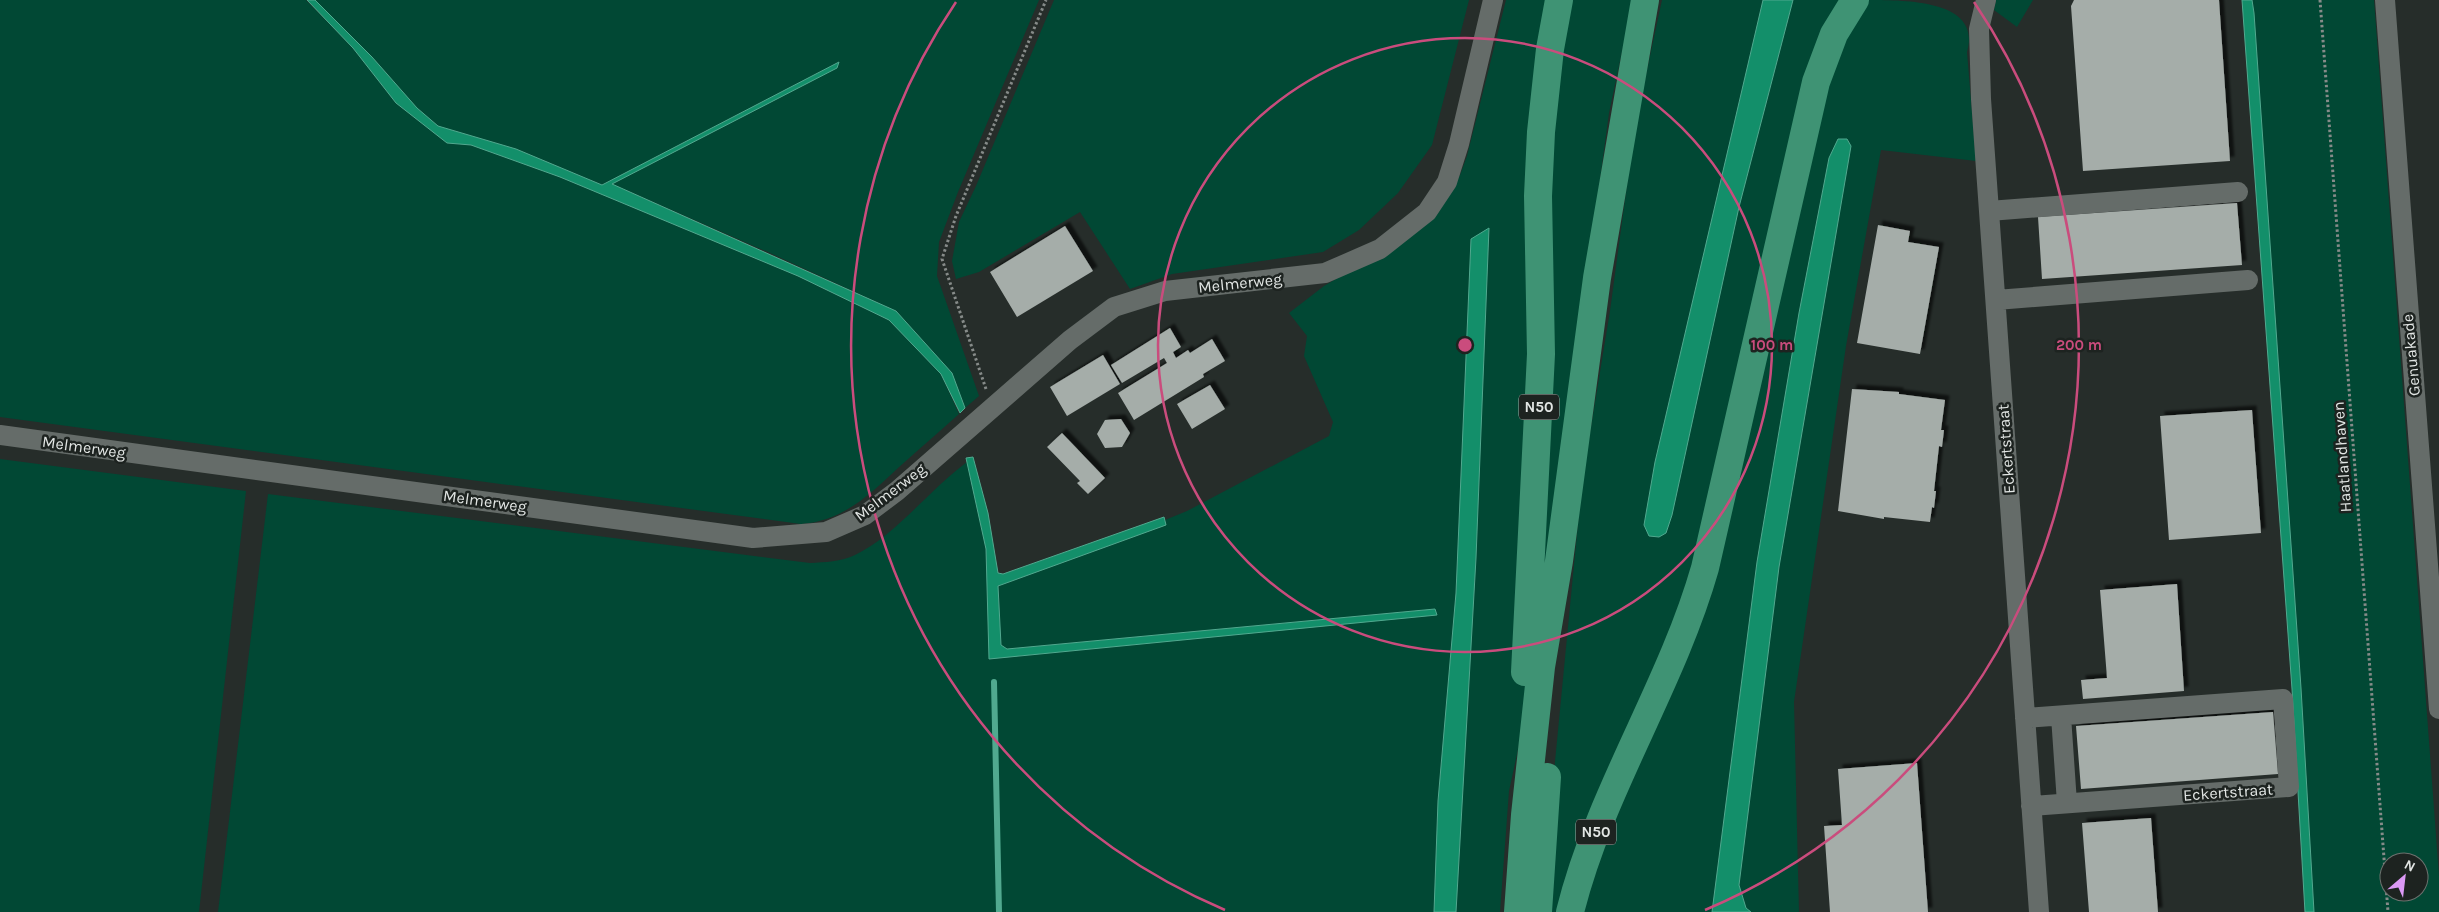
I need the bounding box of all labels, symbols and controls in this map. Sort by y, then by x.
street label: Melmerweg [1197,269,1283,297]
street label: Genuakade [2398,313,2424,397]
centre of rings [1456,336,1474,354]
text: 100 m [1751,336,1793,354]
text: 200 m [2056,336,2102,354]
road number: N50 [1519,394,1559,420]
street label: Haatlandhaven [2329,401,2355,513]
street label: Eckertstraat [1993,403,2019,495]
street label: Melmerweg [41,432,127,462]
street label: Melmerweg [851,459,929,525]
street label: Melmerweg [442,486,528,516]
street label: Eckertstraat [2182,779,2274,805]
road number: N50 [1576,820,1616,844]
north arrow [2379,852,2429,902]
text: N [2401,856,2418,876]

